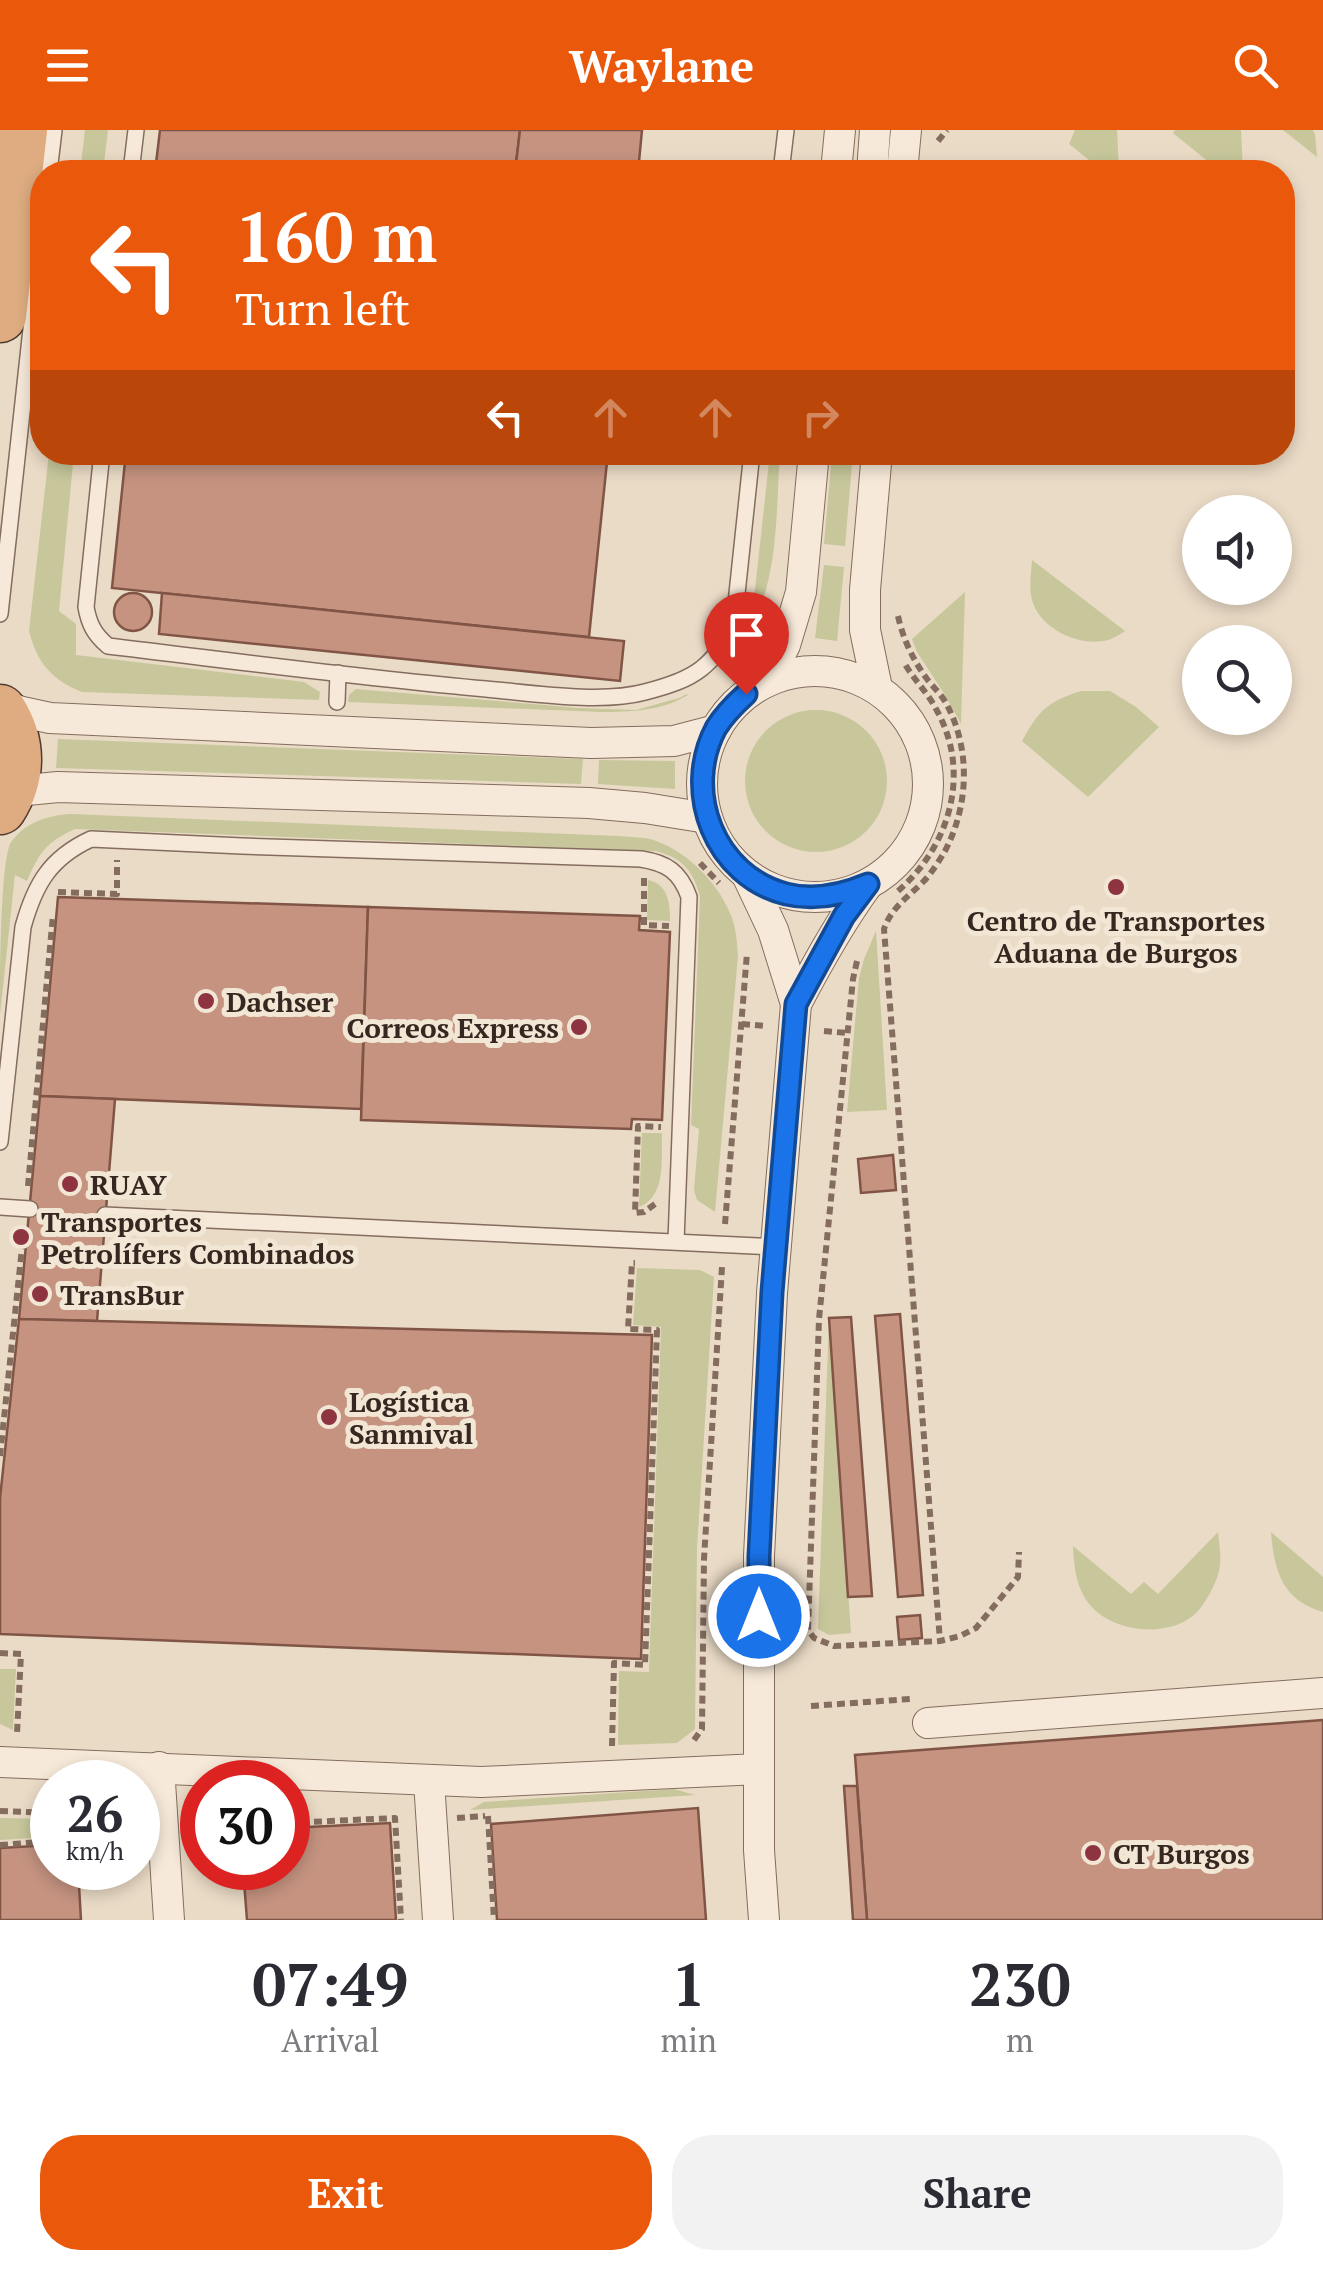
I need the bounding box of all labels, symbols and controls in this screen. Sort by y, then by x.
text: Waylane [569,35,754,95]
icon: menu [40,38,95,93]
icon: search [1228,38,1283,93]
text: 160 m [235,189,437,282]
icon: left [70,200,200,330]
text: Turn left [235,278,410,338]
icon: left [478,390,533,445]
icon: ahead [583,390,638,445]
icon: ahead [688,390,743,445]
icon: right [793,390,848,445]
map controls [1182,495,1292,735]
button: sound [1182,495,1292,605]
pin [704,592,789,695]
icon: arrive [719,607,774,662]
button: search [1182,625,1292,735]
marker: Centro de Transportes Aduana de Burgos [1105,876,1127,898]
place label: Centro de Transportes Aduana de Burgos [967,902,1265,971]
place label: Dachser [226,983,333,1020]
marker: Dachser [195,990,217,1012]
place label: Correos Express [347,1009,559,1046]
marker: Correos Express [568,1016,590,1038]
place label: RUAY [90,1166,167,1203]
marker: RUAY [59,1173,81,1195]
place label: Transportes Petrolífers Combinados [41,1203,355,1272]
marker: Transportes Petrolífers Combinados [10,1226,32,1248]
place label: TransBur [60,1276,184,1313]
marker: TransBur [29,1283,51,1305]
place label: Logística Sanmival [349,1383,473,1452]
marker: Logística Sanmival [318,1406,340,1428]
position arrow [707,1564,811,1668]
speed limit sign: 30 [180,1760,310,1890]
text: 26 [67,1780,123,1846]
text: km/h [66,1834,124,1867]
place label: CT Burgos [1113,1835,1250,1872]
marker: CT Burgos [1082,1842,1104,1864]
text: 07:49 [252,1944,408,2023]
text: 1 [672,1944,706,2023]
text: 230 [969,1944,1071,2023]
text: Arrival [281,2019,379,2061]
text: min [661,2019,717,2061]
text: m [1006,2019,1034,2061]
button: Exit [40,2135,652,2250]
button: Share [672,2135,1283,2250]

